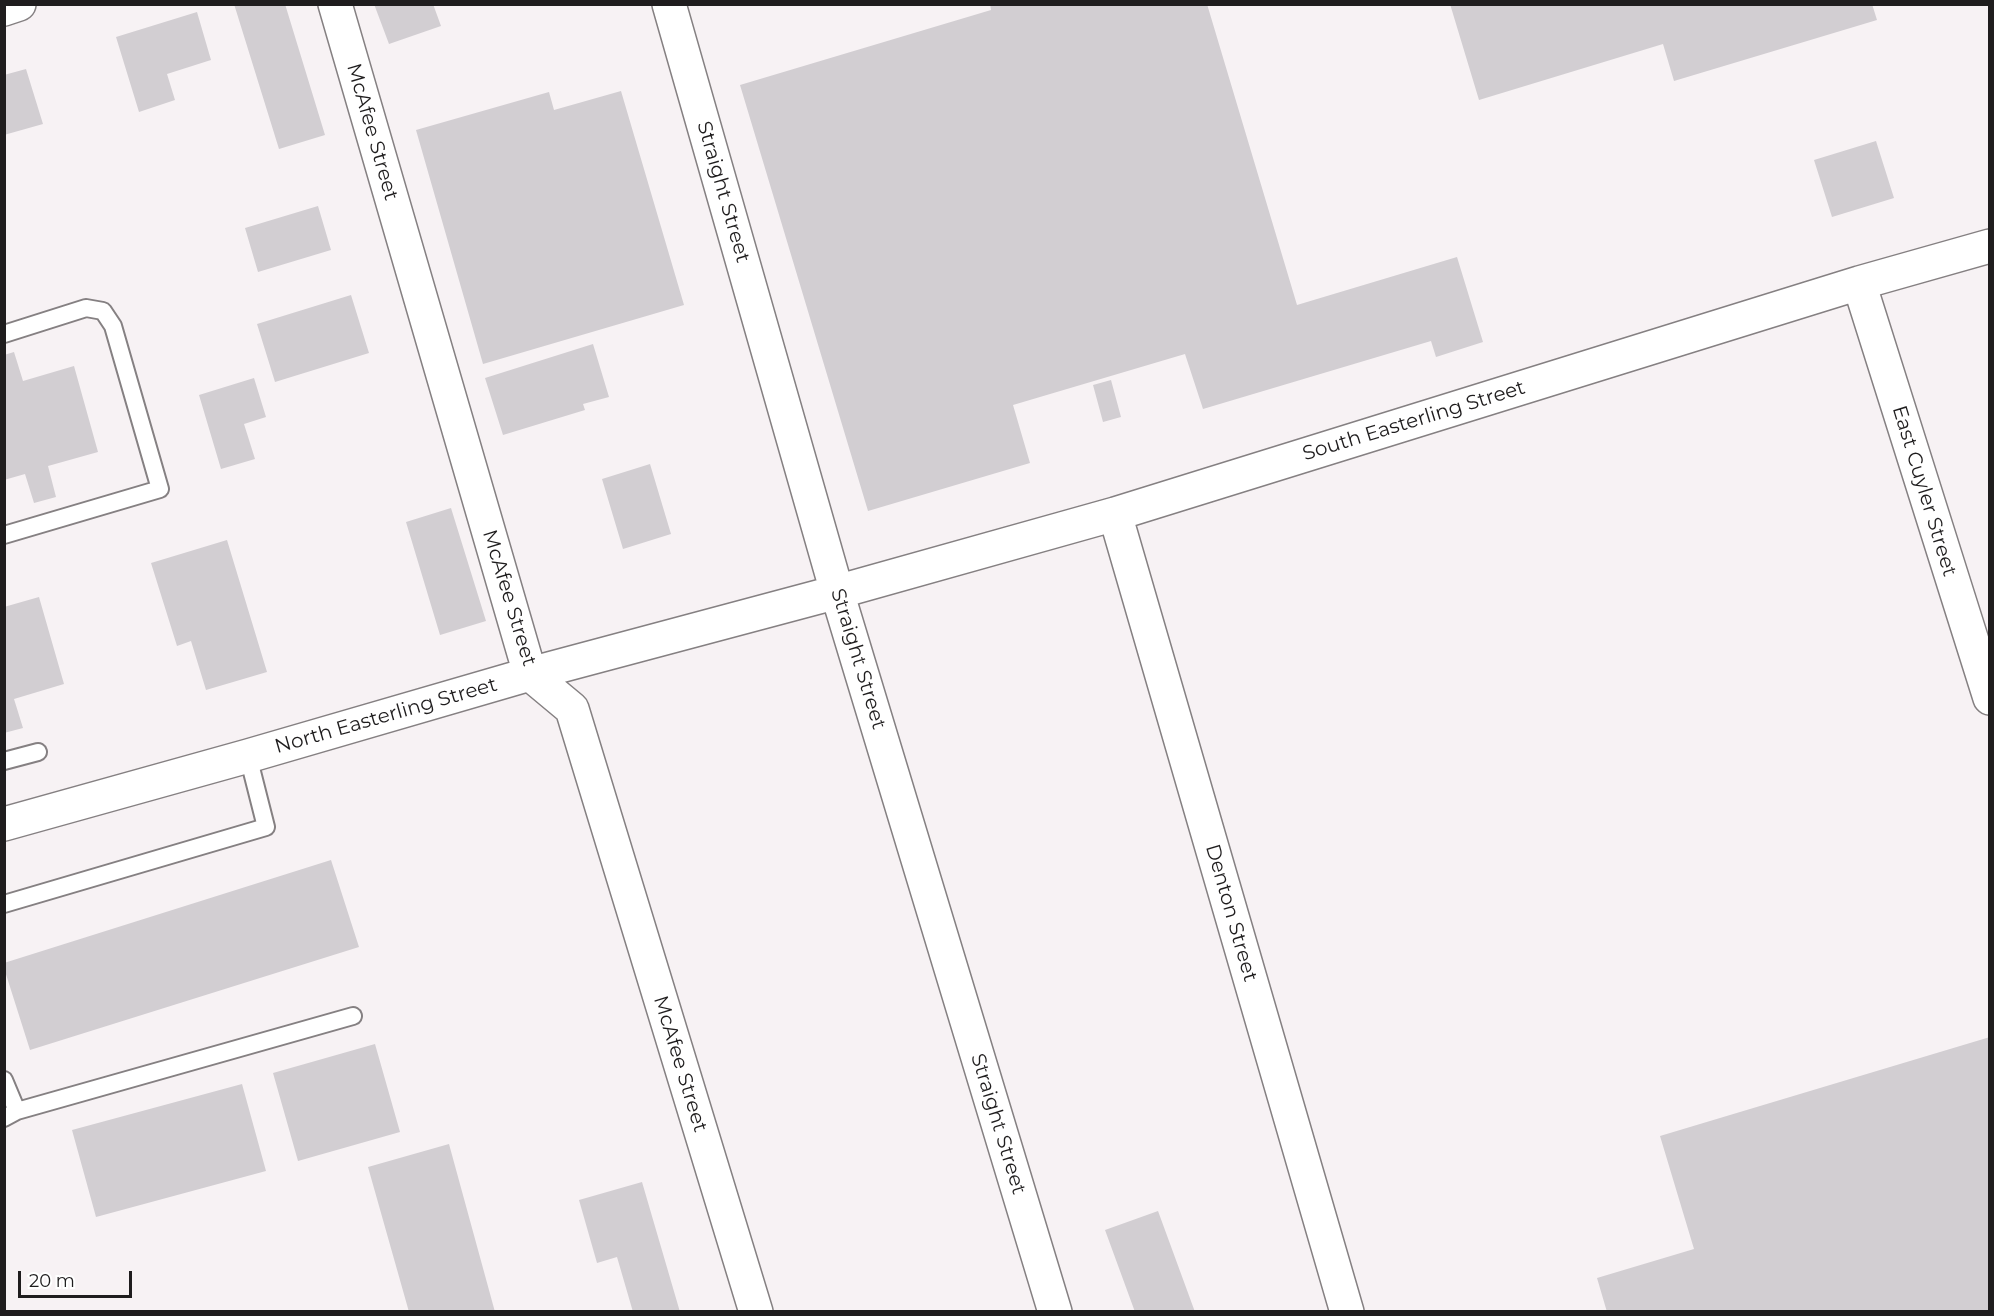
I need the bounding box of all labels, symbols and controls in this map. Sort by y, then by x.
street label: McAfee Street [341,61,403,203]
street label: Straight Street [691,119,755,265]
street label: South Easterling Street [1300,376,1528,466]
street label: East Cuyler Street [1887,403,1961,579]
street label: McAfee Street [477,527,541,669]
street label: Straight Street [825,586,891,732]
street label: North Easterling Street [272,673,500,759]
street label: Denton Street [1200,842,1262,984]
street label: McAfee Street [648,993,712,1135]
street label: Straight Street [965,1051,1031,1197]
scale bar [21,1259,135,1297]
text: 20 m [29,1270,75,1292]

